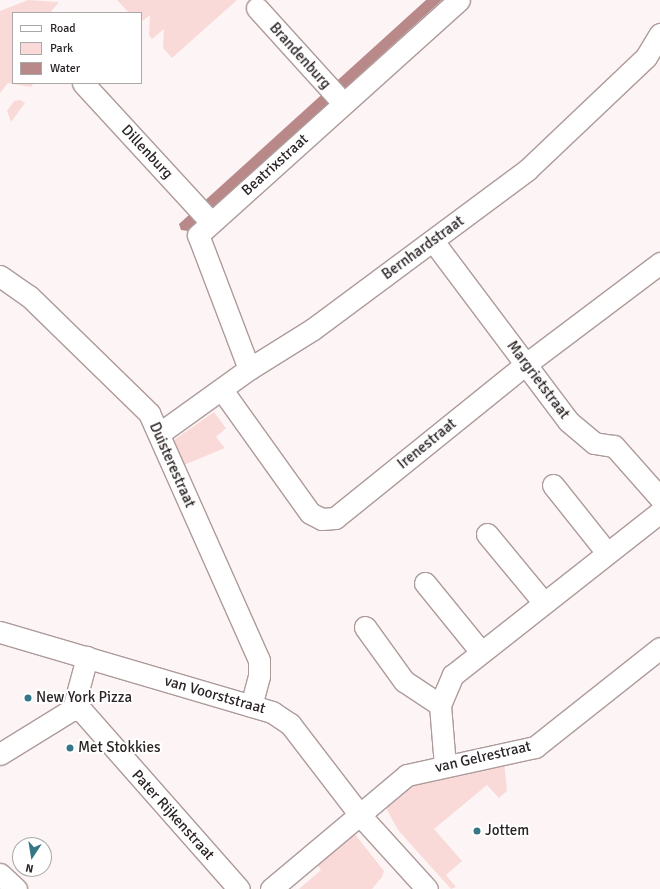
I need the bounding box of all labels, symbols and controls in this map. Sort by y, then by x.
legend [12,12,142,84]
street label: Brandenburg [266,19,334,93]
text: Road [50,21,76,36]
text: Park [50,41,73,56]
text: Water [50,61,80,76]
street label: Dillenburg [117,121,177,183]
street label: Beatrixstraat [238,130,312,200]
street label: Bernhardstraat [379,212,467,284]
street label: Margrietstraat [503,337,573,423]
street label: Irenestraat [394,415,460,473]
street label: Duisterestraat [145,420,199,510]
street label: van Voorststraat [162,672,268,718]
place label: New York Pizza [36,689,132,707]
marker: New York Pizza [23,693,33,703]
street label: van Gelrestraat [433,737,533,777]
place label: Met Stokkies [78,739,161,757]
marker: Met Stokkies [65,743,75,753]
street label: Pater Rijkenstraat [128,766,218,864]
place label: Jottem [485,822,529,840]
marker: Jottem [472,826,482,836]
north arrow [12,837,52,877]
text: N [25,861,35,875]

